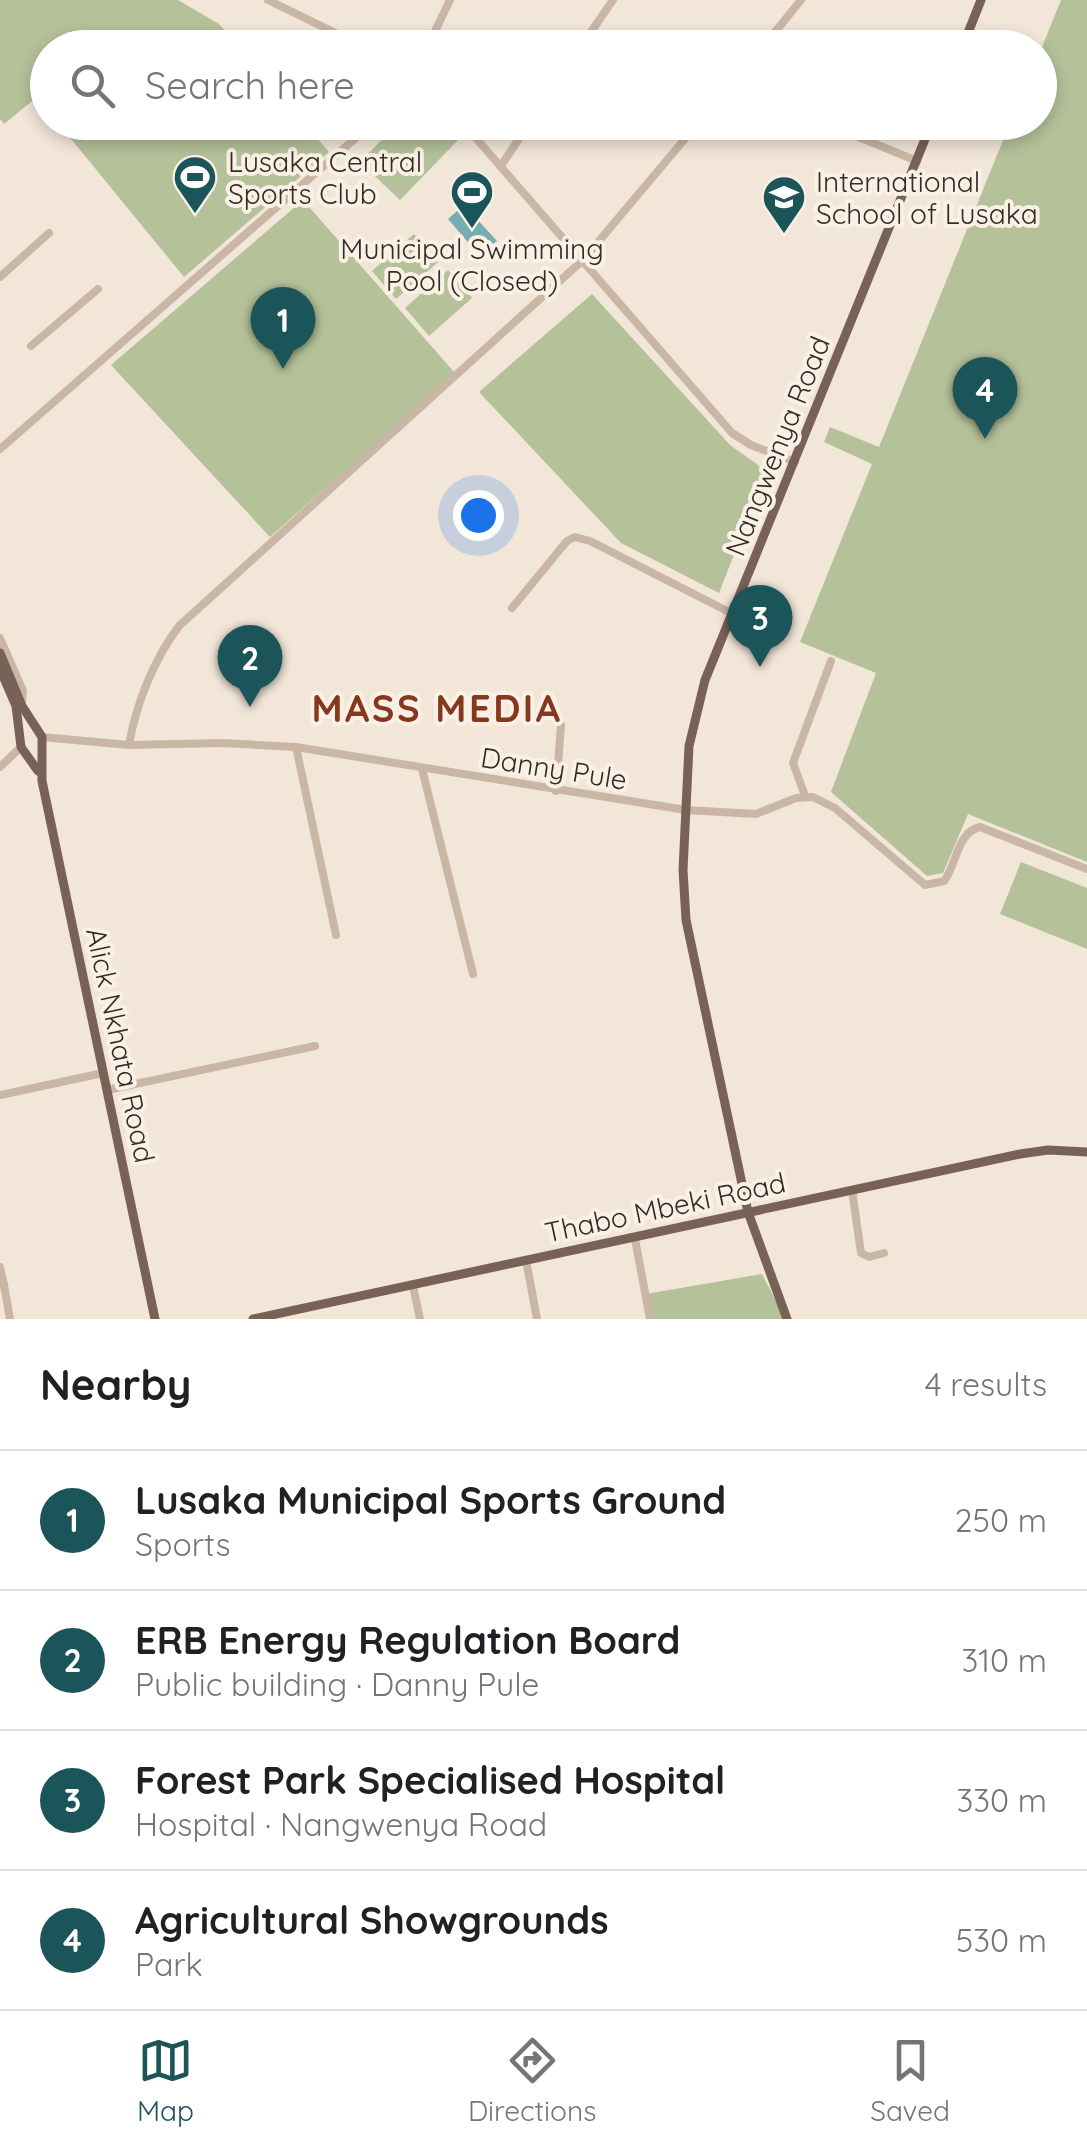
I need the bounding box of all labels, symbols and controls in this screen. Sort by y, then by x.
search box [30,30,1057,140]
icon: search [65,58,120,113]
text: Search here [145,61,355,109]
place label: Lusaka Central Sports Club [228,144,422,211]
sports icon: Lusaka Central Sports Club [172,154,218,215]
place label: International School of Lusaka [816,164,1038,231]
sports icon: Municipal Swimming Pool (Closed) [449,169,495,230]
school or university icon: International School of Lusaka [761,174,807,235]
place label: Municipal Swimming Pool (Closed) [340,231,604,298]
pin: 1 [250,286,316,369]
street label: Nangwenya Road [717,331,837,561]
pin: 4 [952,356,1018,439]
your location [453,490,504,541]
pin: 3 [728,584,792,667]
pin: 2 [218,624,282,707]
district label: MASS MEDIA [311,684,563,732]
street label: Danny Pule [478,739,630,797]
street label: Alick Nkhata Road [79,924,163,1166]
street label: Thabo Mbeki Road [541,1164,789,1250]
text: Nearby [40,1358,191,1411]
text: 4 results [925,1364,1047,1404]
text: Lusaka Municipal Sports Ground [135,1476,726,1524]
text: 1 [66,1500,79,1540]
text: 250 m [955,1500,1047,1540]
text: Sports [135,1524,231,1564]
text: ERB Energy Regulation Board [135,1616,680,1664]
text: 2 [63,1640,82,1680]
text: 310 m [961,1640,1047,1680]
text: Public building · Danny Pule [135,1664,539,1704]
text: Forest Park Specialised Hospital [135,1756,725,1804]
text: 3 [64,1780,81,1820]
text: 330 m [957,1780,1047,1820]
text: Hospital · Nangwenya Road [135,1804,547,1844]
text: Agricultural Showgrounds [135,1896,608,1944]
text: 4 [63,1920,82,1960]
text: 530 m [956,1920,1047,1960]
text: Park [135,1944,203,1984]
tab: Map [137,2033,194,2128]
tab: Directions [468,2033,596,2128]
tab: Saved [870,2033,950,2128]

